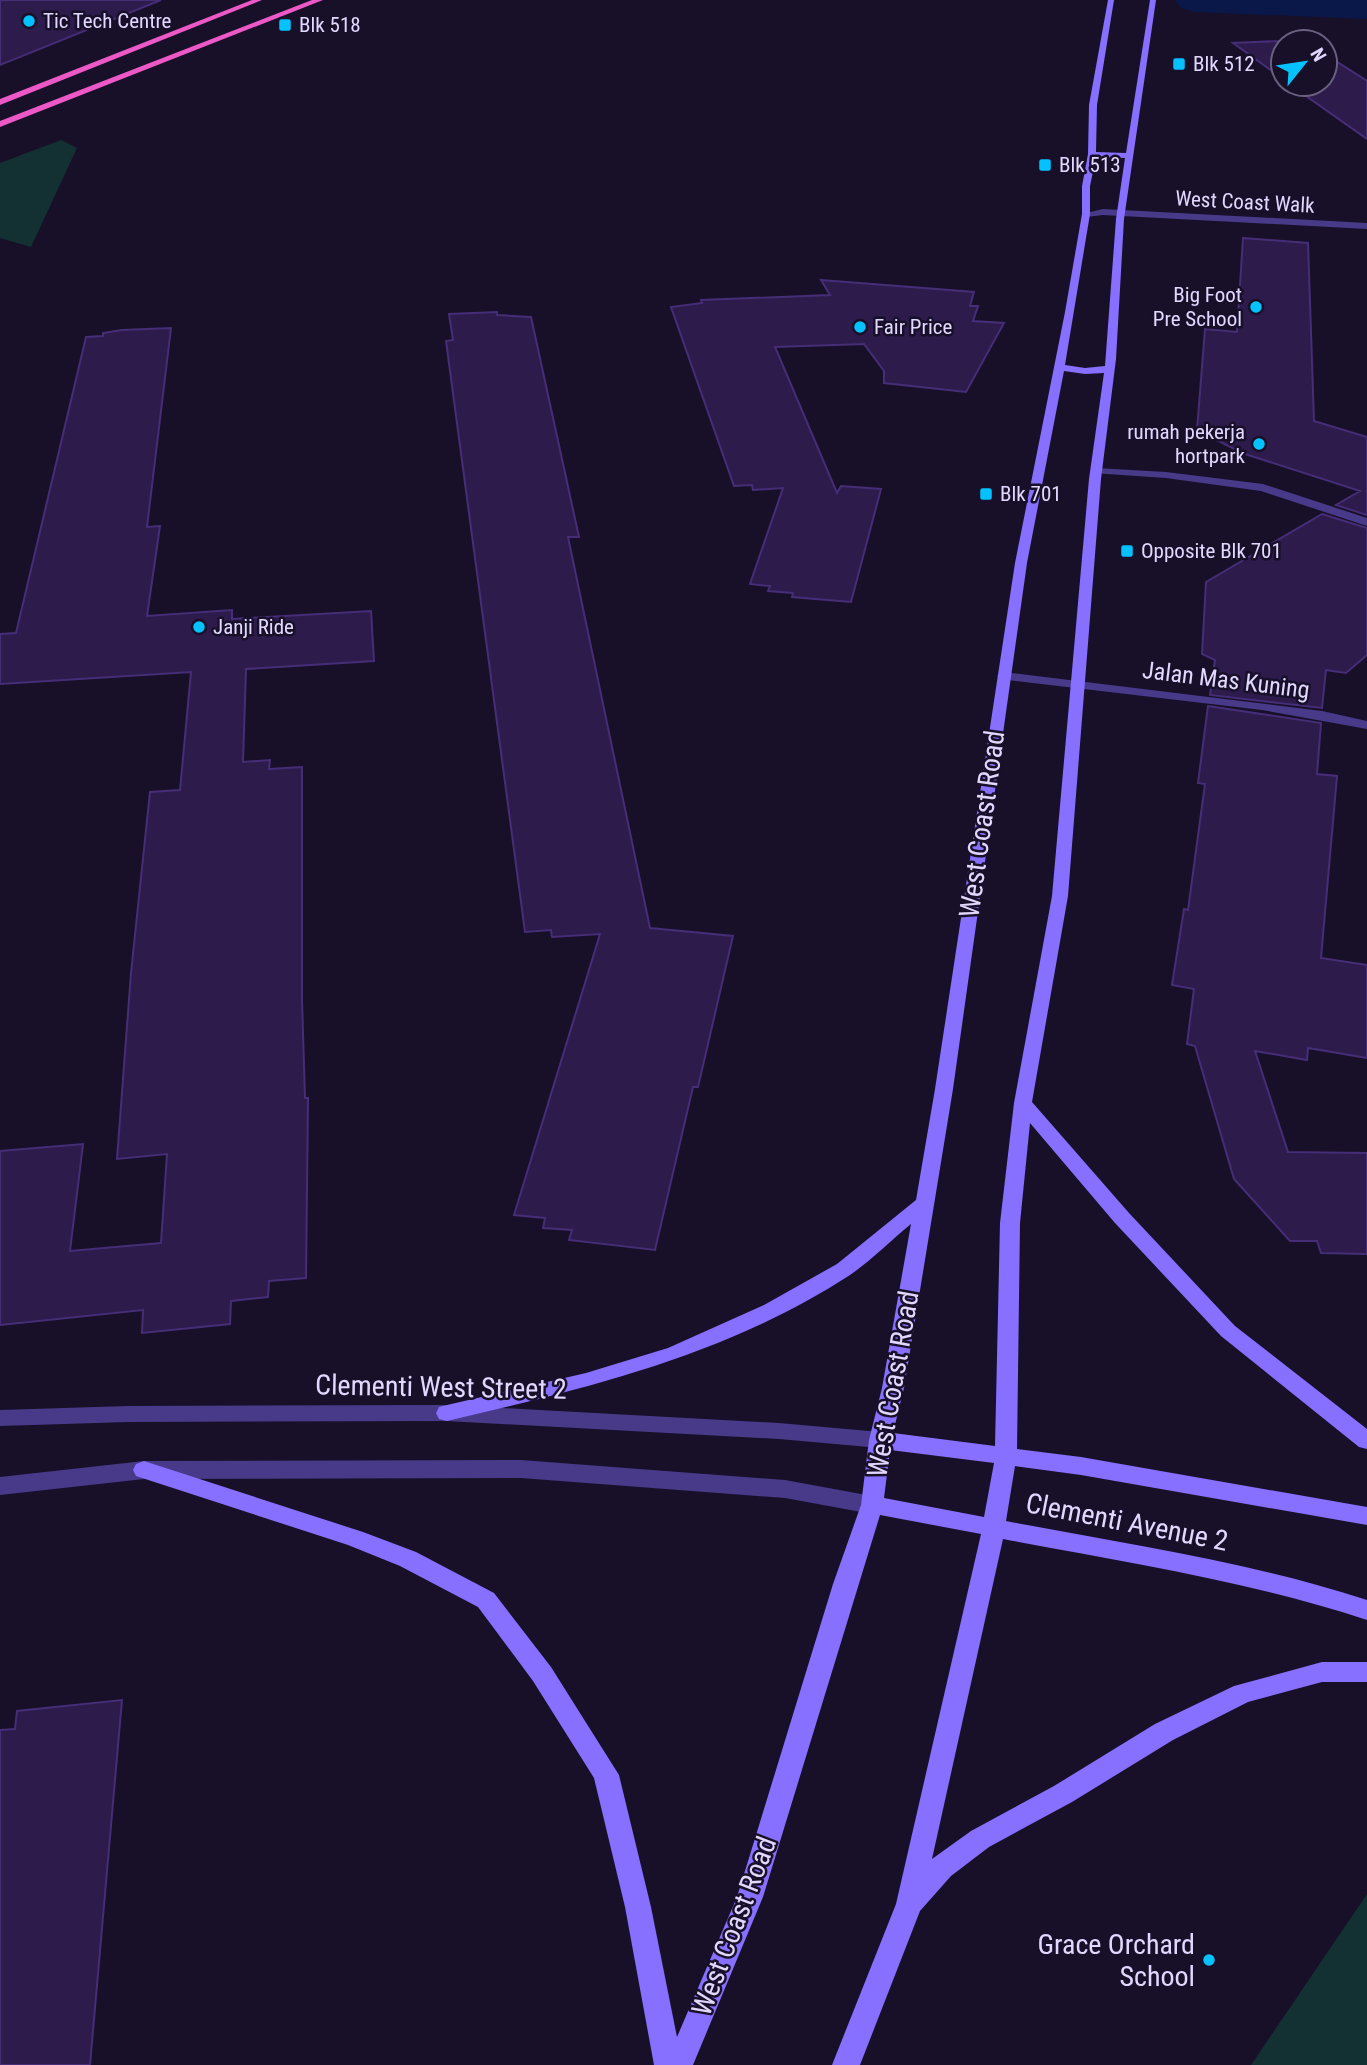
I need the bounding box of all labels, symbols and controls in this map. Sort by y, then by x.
place label: Tic Tech Centre [43,9,172,33]
marker: Tic Tech Centre [21,13,37,29]
place label: Blk 518 [299,13,361,37]
marker: Blk 518 [277,17,293,33]
north arrow [1269,28,1339,98]
text: N [1305,44,1331,66]
place label: Blk 512 [1193,52,1255,76]
marker: Blk 512 [1171,56,1187,72]
place label: Blk 513 [1059,153,1121,177]
marker: Blk 513 [1037,157,1053,173]
street label: West Coast Walk [1175,186,1316,218]
place label: Big Foot Pre School [1153,283,1242,331]
marker: Big Foot Pre School [1248,299,1264,315]
place label: Fair Price [874,315,952,339]
marker: Fair Price [852,319,868,335]
place label: rumah pekerja hortpark [1127,420,1246,468]
marker: rumah pekerja hortpark [1251,436,1267,452]
place label: Blk 701 [1000,482,1062,506]
marker: Blk 701 [978,486,994,502]
place label: Opposite Blk 701 [1141,539,1282,563]
marker: Opposite Blk 701 [1119,543,1135,559]
place label: Janji Ride [213,615,294,639]
marker: Janji Ride [191,619,207,635]
street label: Jalan Mas Kuning [1141,656,1311,704]
street label: West Coast Road [953,728,1011,920]
street label: West Coast Road [860,1288,926,1480]
street label: Clementi West Street 2 [315,1368,567,1406]
street label: Clementi Avenue 2 [1023,1486,1231,1558]
street label: West Coast Road [685,1832,783,2020]
place label: Grace Orchard School [1037,1928,1195,1993]
marker: Grace Orchard School [1201,1952,1217,1968]

